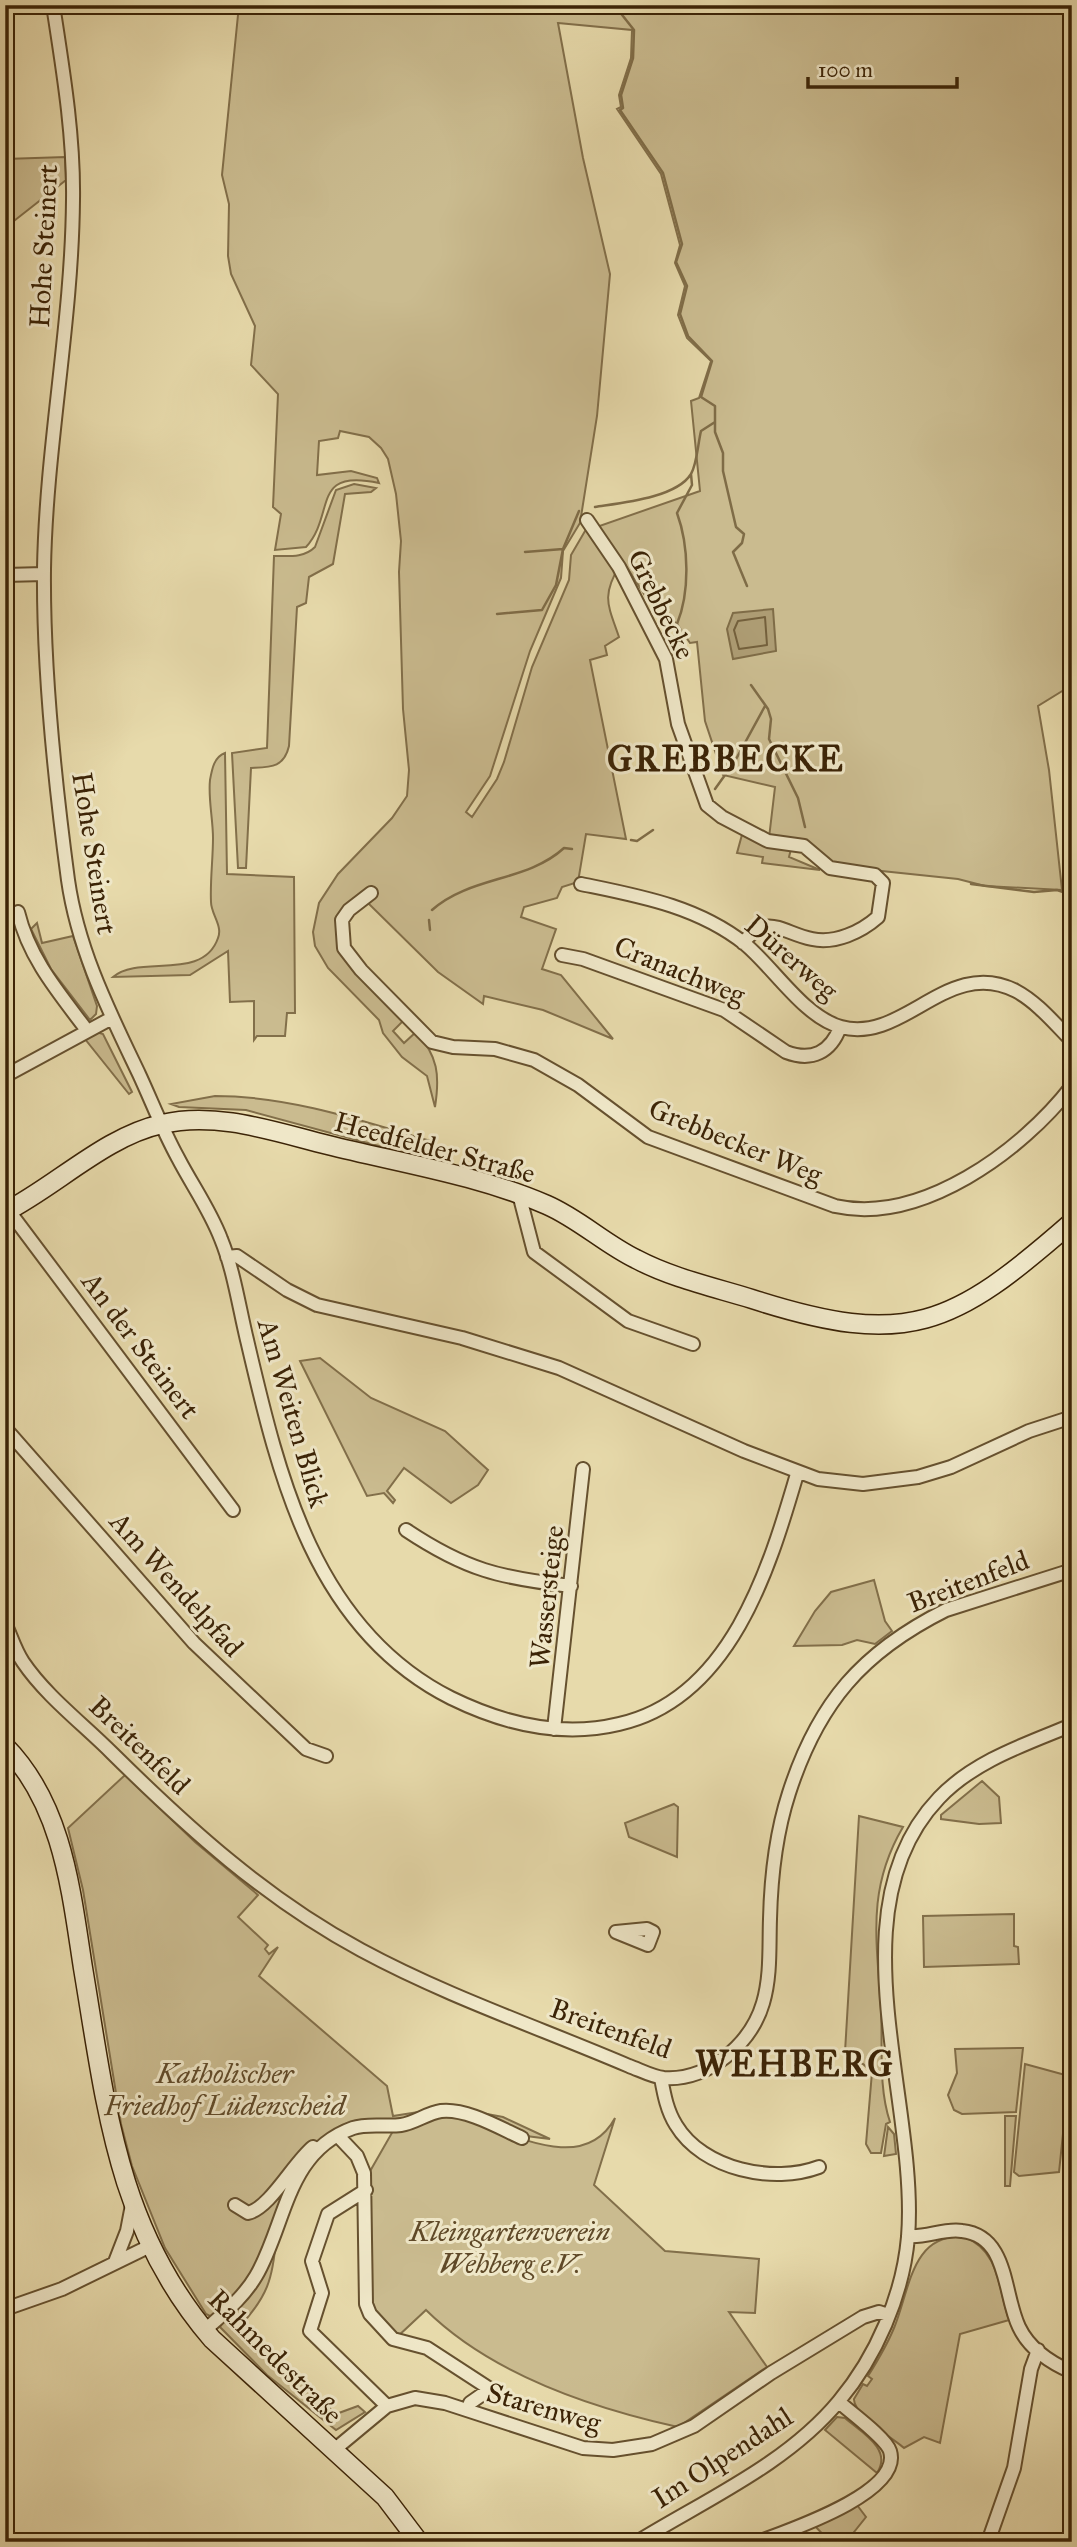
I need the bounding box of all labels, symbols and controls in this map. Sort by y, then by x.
scale bar [808,46,956,90]
text: 100 m [818,57,873,83]
street label: Hohe Steinert [22,163,65,329]
street label: Grebbecke [620,544,703,665]
district label: GREBBECKE [607,738,845,781]
street label: Hohe Steinert [64,769,125,937]
street label: Dürerweg [738,907,846,1008]
street label: Cranachweg [609,928,751,1013]
street label: Grebbecker Weg [644,1091,829,1193]
street label: Heedfelder Straße [331,1104,539,1191]
street label: An der Steinert [73,1264,207,1426]
street label: Am Weiten Blick [250,1314,337,1511]
street label: Am Wendelpfad [102,1504,251,1664]
street label: Wassersteige [522,1524,571,1670]
street label: Breitenfeld [903,1542,1034,1621]
street label: Breitenfeld [82,1689,198,1802]
street label: Breitenfeld [545,1990,677,2067]
district label: WEHBERG [695,2043,895,2086]
park label: Katholischer Friedhof Lüdenscheid [103,2056,348,2123]
park label: Kleingartenverein Wehberg e.V. [408,2214,611,2281]
street label: Rahmedestraße [201,2282,350,2431]
street label: Starenweg [483,2374,606,2441]
street label: Im Olpendahl [646,2399,799,2516]

